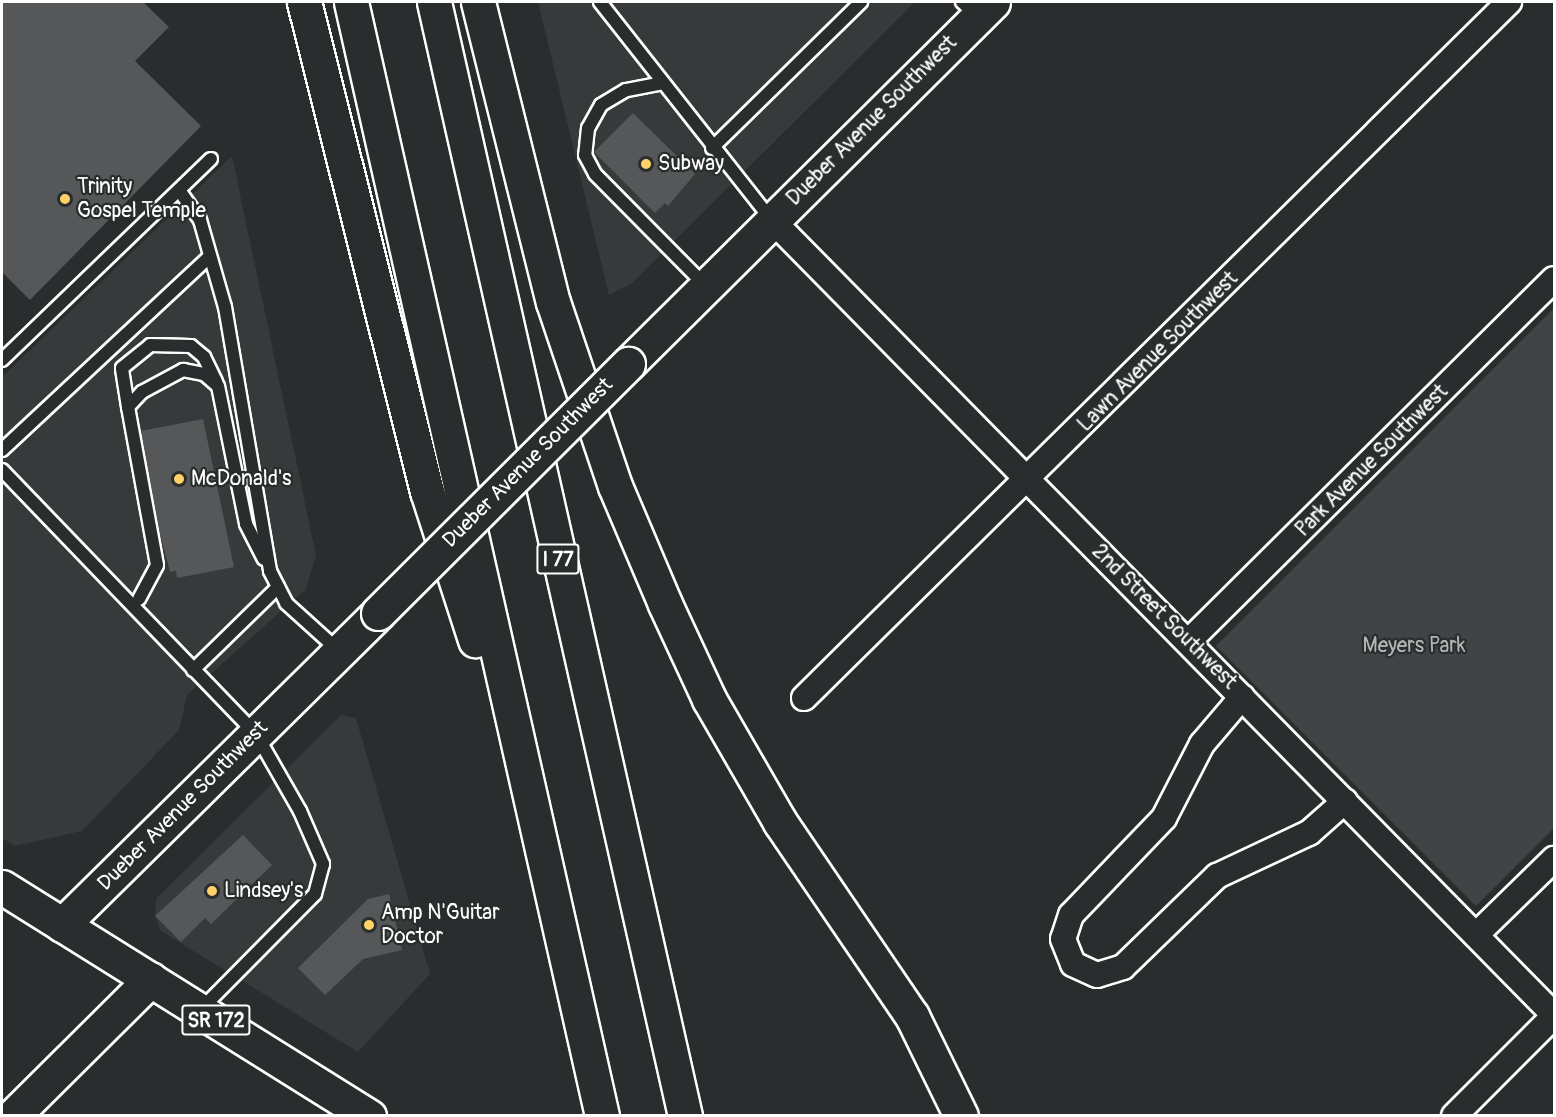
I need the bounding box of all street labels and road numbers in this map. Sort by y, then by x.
street label: Dueber Avenue Southwest [782,31,962,211]
street label: Lawn Avenue Southwest [1073,267,1243,437]
street label: Dueber Avenue Southwest [438,373,618,553]
street label: Park Avenue Southwest [1291,380,1453,542]
street label: 2nd Street Southwest [1086,539,1242,695]
road number: I 77 [536,542,580,576]
street label: Dueber Avenue Southwest [93,716,273,896]
road number: SR 172 [180,1003,252,1037]

